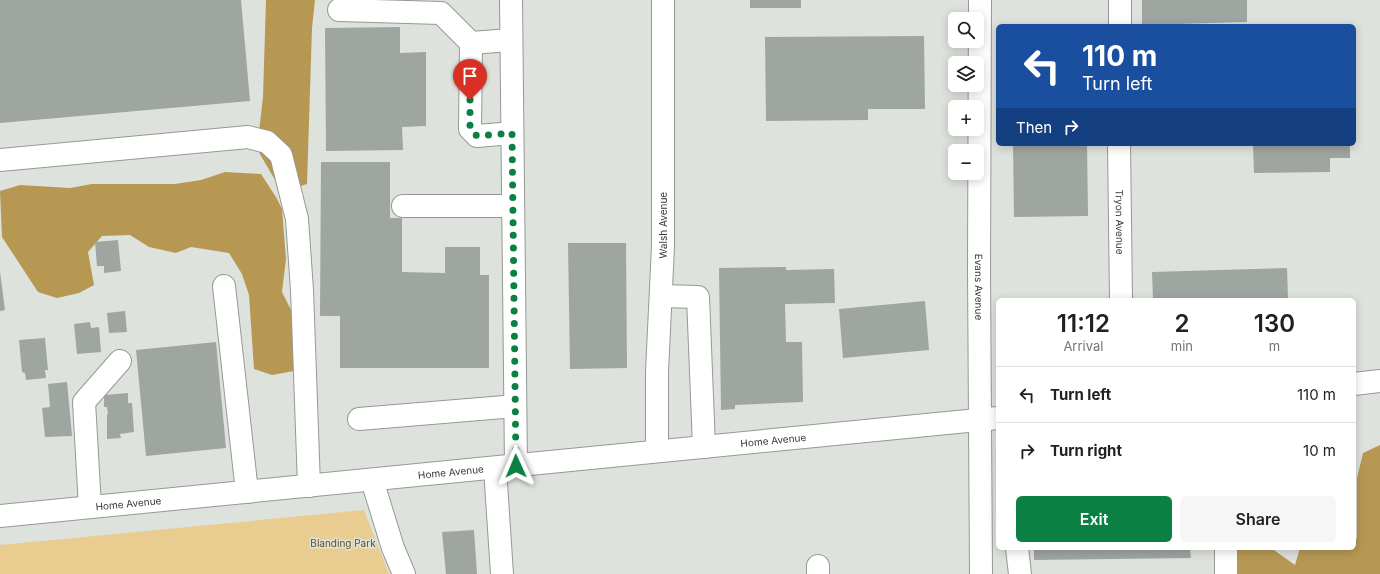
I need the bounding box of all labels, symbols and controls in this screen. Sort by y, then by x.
map controls [948,12,984,180]
button: search [948,12,984,48]
text: 110 m [1082,39,1157,73]
icon: left [1016,40,1068,92]
button: layers [948,56,984,92]
pin [453,59,487,100]
icon: arrive [459,65,481,87]
text: Turn left [1082,73,1152,94]
button: + [948,100,984,136]
icon: right [1060,116,1082,138]
text: Then [1016,118,1052,137]
button: − [948,144,984,180]
street label: Tryon Avenue [1114,189,1126,255]
street label: Walsh Avenue [656,192,669,259]
street label: Evans Avenue [973,254,985,320]
text: 11:12 [1057,309,1110,338]
text: 2 [1174,309,1189,338]
text: 130 [1254,309,1295,338]
text: Arrival [1063,338,1103,354]
text: min [1171,338,1193,354]
text: m [1269,338,1280,354]
icon: left [1016,384,1038,406]
text: Turn left [1050,385,1111,404]
text: 110 m [1297,385,1336,404]
street label: Home Avenue [740,431,807,449]
icon: right [1016,440,1038,462]
text: Turn right [1050,441,1122,460]
text: 10 m [1303,441,1336,460]
position arrow [495,445,537,487]
street label: Home Avenue [417,463,484,481]
street label: Home Avenue [95,494,162,513]
button: Exit [1016,496,1172,542]
button: Share [1180,496,1336,542]
park label: Blanding Park [310,537,376,549]

